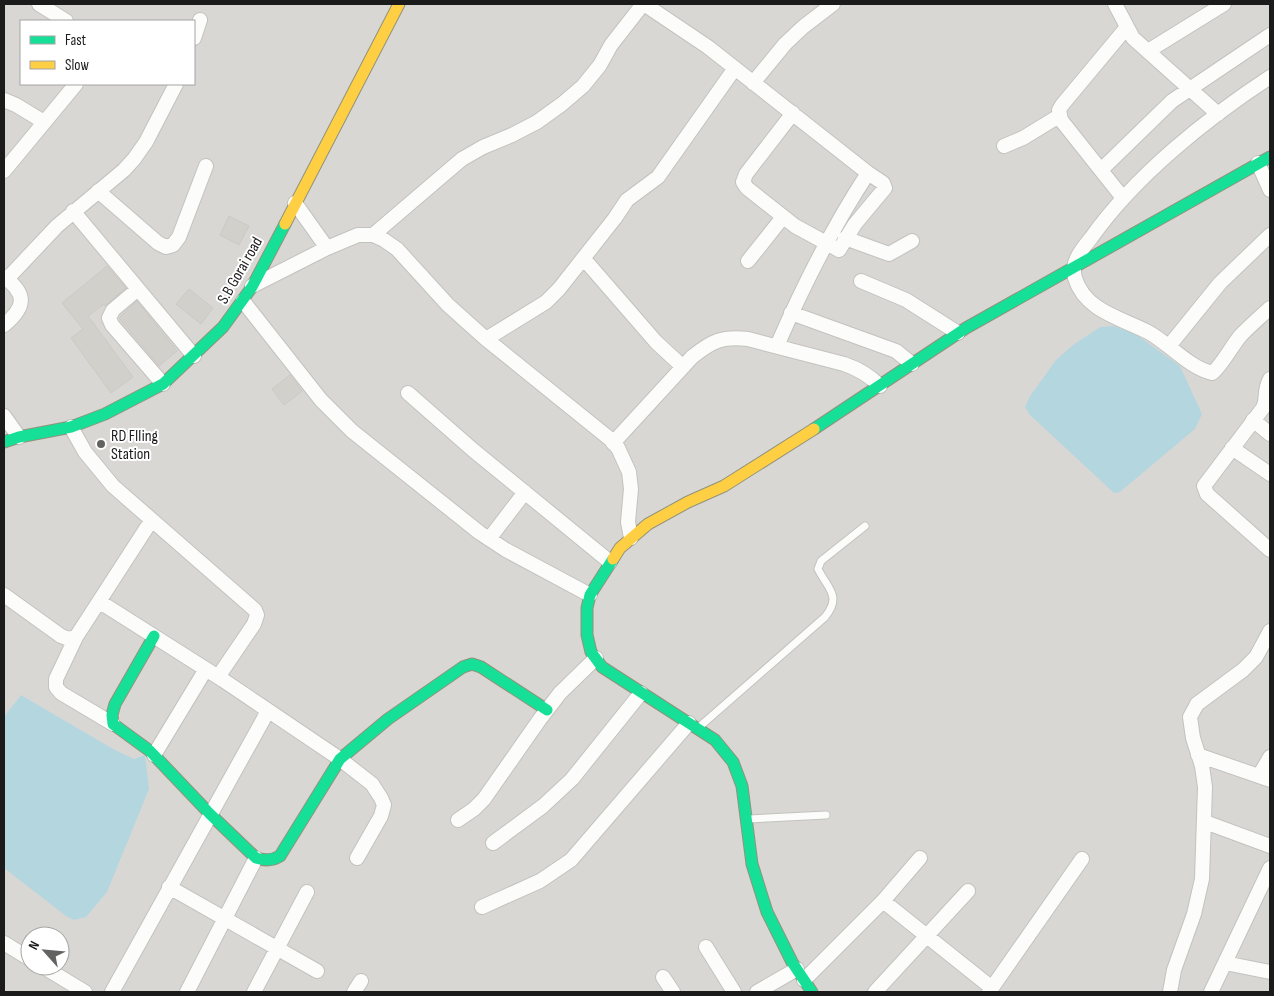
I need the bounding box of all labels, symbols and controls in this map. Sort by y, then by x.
legend [20,20,195,85]
text: Fast [65,31,87,50]
text: Slow [65,56,89,75]
street label: S.B Gorai road [214,234,267,308]
place label: RD FIling Station [111,427,158,464]
marker: RD FIling Station [95,438,107,450]
north arrow [20,926,70,976]
text: N [25,938,43,953]

